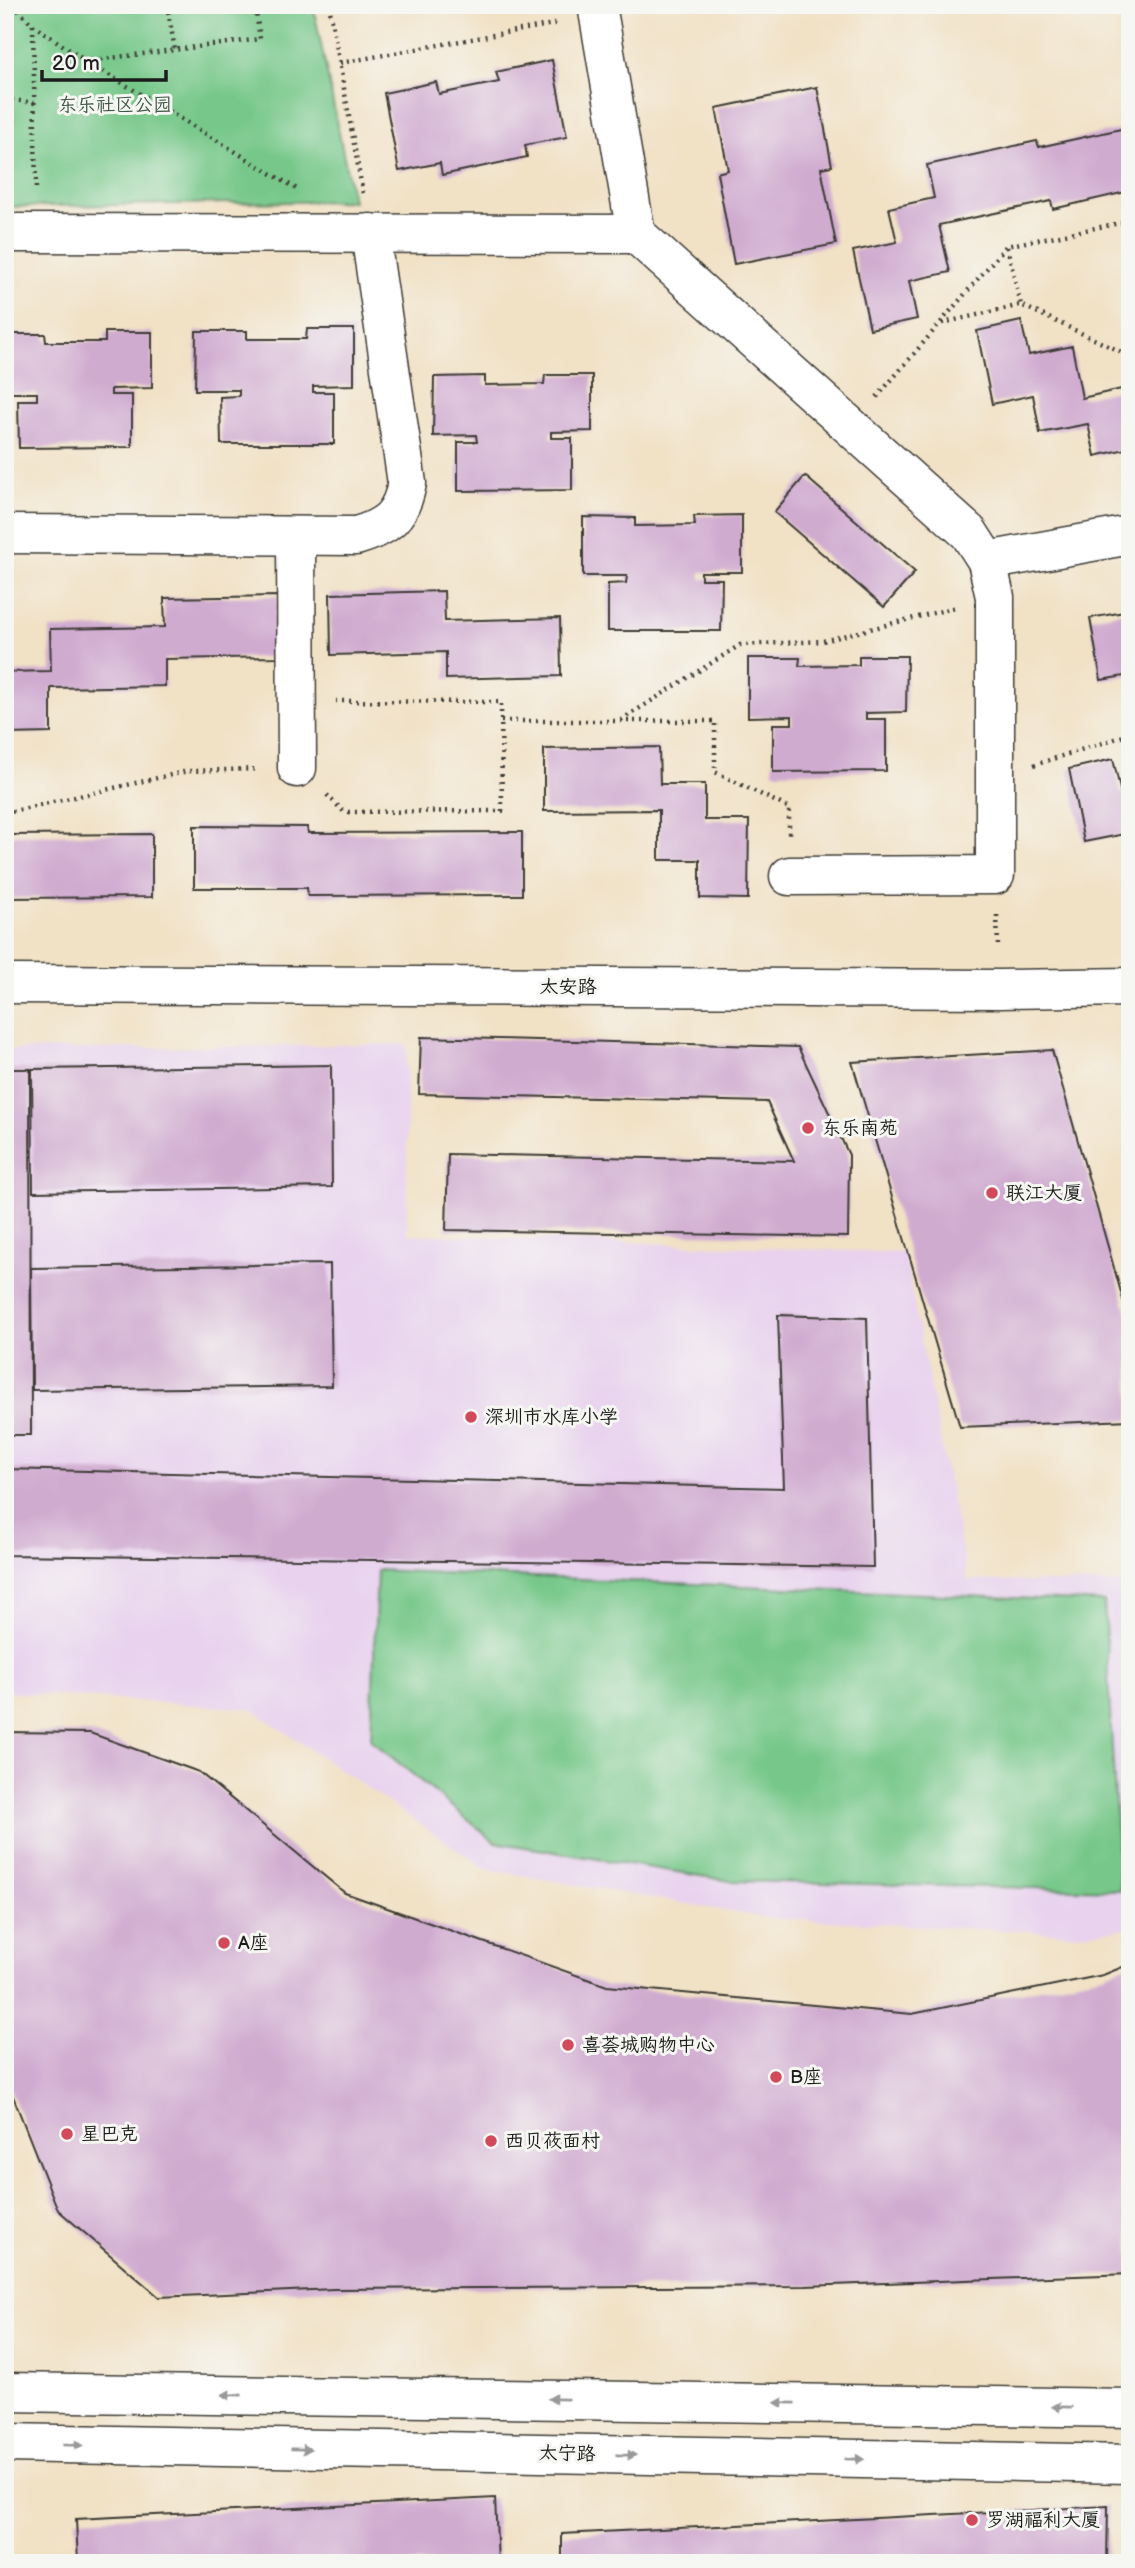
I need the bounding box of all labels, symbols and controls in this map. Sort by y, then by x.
scale bar [42,38,166,82]
text: 20 m [52,51,100,76]
park label: 东乐社区公园 [58,94,172,117]
street label: 太安路 [539,976,597,999]
place label: 东乐南苑 [822,1117,898,1140]
marker: 东乐南苑 [800,1120,816,1136]
place label: 联江大厦 [1006,1182,1082,1205]
marker: 联江大厦 [984,1185,1000,1201]
place label: 深圳市水库小学 [485,1406,618,1429]
marker: 深圳市水库小学 [463,1409,479,1425]
place label: A座 [238,1932,269,1955]
marker: A座 [216,1935,232,1951]
place label: 喜荟城购物中心 [582,2034,715,2057]
marker: 喜荟城购物中心 [560,2037,576,2053]
place label: B座 [790,2066,822,2089]
marker: B座 [768,2069,784,2085]
place label: 星巴克 [81,2123,138,2146]
marker: 星巴克 [59,2126,75,2142]
place label: 西贝莜面村 [505,2130,600,2153]
marker: 西贝莜面村 [483,2133,499,2149]
one-way arrow [221,2389,243,2400]
one-way arrow [546,2393,568,2405]
one-way arrow [774,2397,796,2408]
one-way arrow [1050,2401,1072,2412]
one-way arrow [63,2439,85,2450]
street label: 太宁路 [538,2442,596,2466]
one-way arrow [290,2443,312,2455]
one-way arrow [616,2449,638,2460]
one-way arrow [843,2453,865,2465]
place label: 罗湖福利大厦 [986,2509,1100,2532]
marker: 罗湖福利大厦 [964,2512,980,2528]

